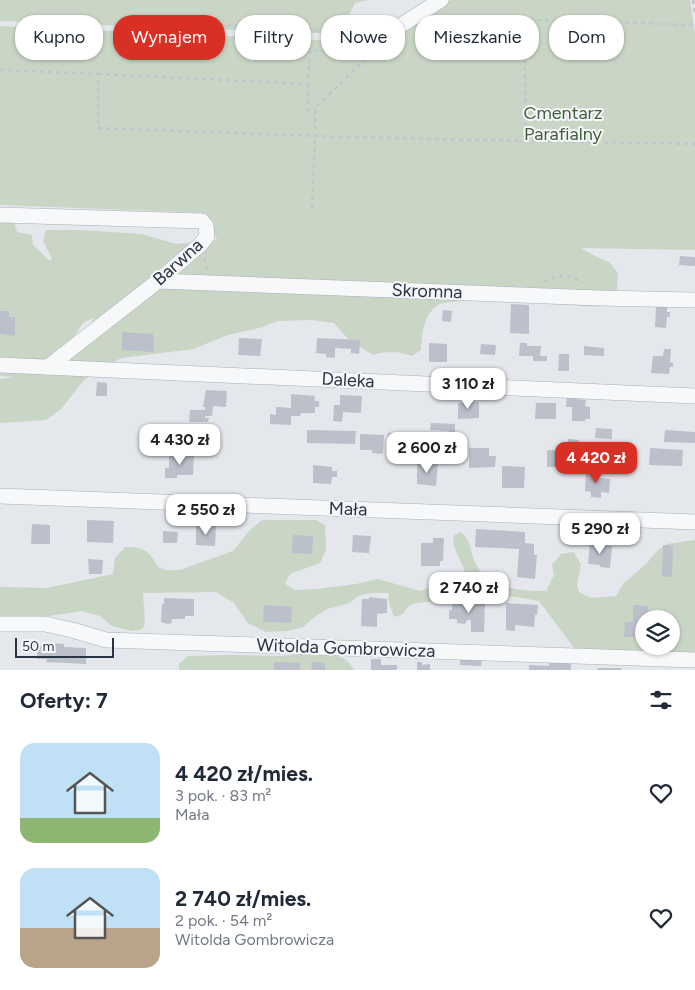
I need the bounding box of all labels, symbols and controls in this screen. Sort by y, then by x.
chip: Kupno [15,15,103,60]
chip: Wynajem [113,15,225,60]
chip: Filtry [235,15,311,60]
chip: Nowe [321,15,405,60]
chip: Mieszkanie [415,15,539,60]
chip: Dom [549,15,624,60]
park label: Cmentarz Parafialny [523,102,603,145]
street label: Barwna [148,234,208,290]
street label: Skromna [391,279,463,303]
street label: Daleka [321,368,375,392]
pin: 3 110 zł [416,368,520,410]
text: 3 110 zł [442,374,494,393]
pin: 4 430 zł [128,424,232,466]
text: 4 430 zł [150,430,210,449]
pin: 2 600 zł [375,432,479,474]
text: 2 600 zł [397,438,457,457]
pin: 4 420 zł [544,442,648,484]
text: 4 420 zł [566,448,626,467]
pin: 2 550 zł [154,494,258,536]
street label: Mała [328,497,368,521]
text: 2 550 zł [177,500,235,519]
pin: 5 290 zł [548,512,652,555]
text: 5 290 zł [571,519,629,538]
pin: 2 740 zł [417,572,521,614]
text: 2 740 zł [440,578,498,597]
map controls [635,610,680,655]
button: layers [635,610,680,655]
street label: Witolda Gombrowicza [256,634,436,662]
scale bar [15,635,114,658]
text: 50 m [22,638,54,655]
icon: filters [647,686,675,714]
text: Oferty: 7 [20,688,108,713]
text: 4 420 zł/mies. [175,761,313,786]
icon: home [60,763,120,823]
icon: heart [647,779,675,807]
text: 3 pok. · 83 m² [175,786,271,805]
text: Mała [175,805,209,824]
text: 2 740 zł/mies. [175,886,311,911]
icon: home [60,888,120,948]
icon: heart [647,904,675,932]
text: 2 pok. · 54 m² [175,911,272,930]
text: Witolda Gombrowicza [175,930,334,949]

